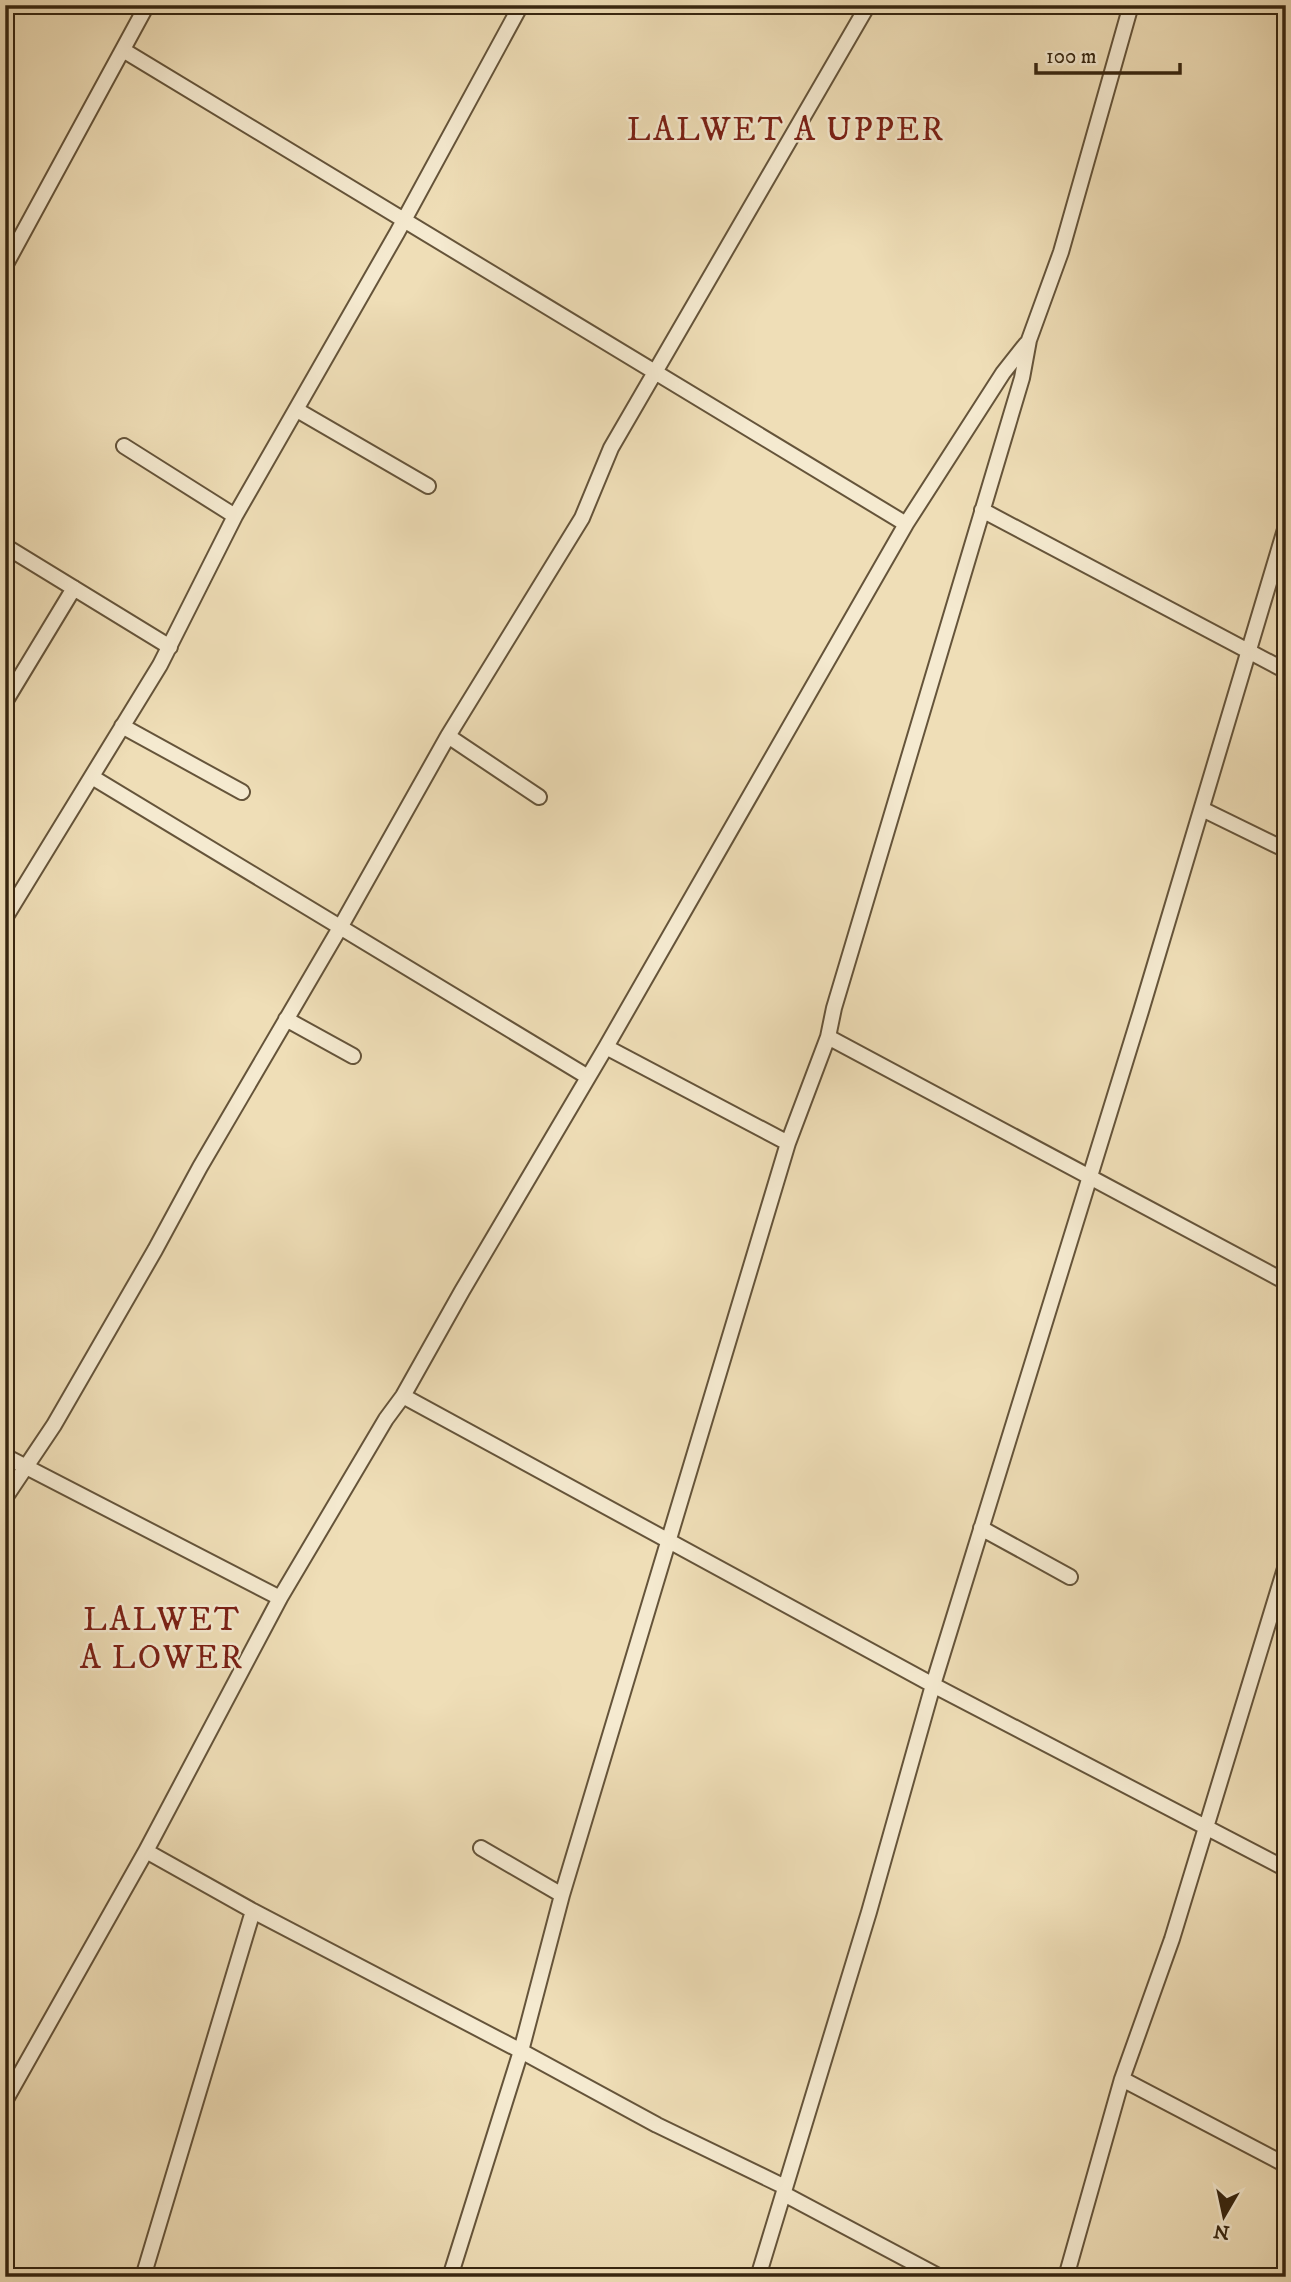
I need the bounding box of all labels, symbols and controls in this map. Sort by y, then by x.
scale bar [1036,32,1179,76]
text: 100 m [1046,44,1097,70]
district label: LALWET A UPPER [627,110,945,151]
district label: LALWET A LOWER [80,1600,244,1679]
north arrow [1190,2180,1260,2250]
text: N [1212,2219,1231,2244]

